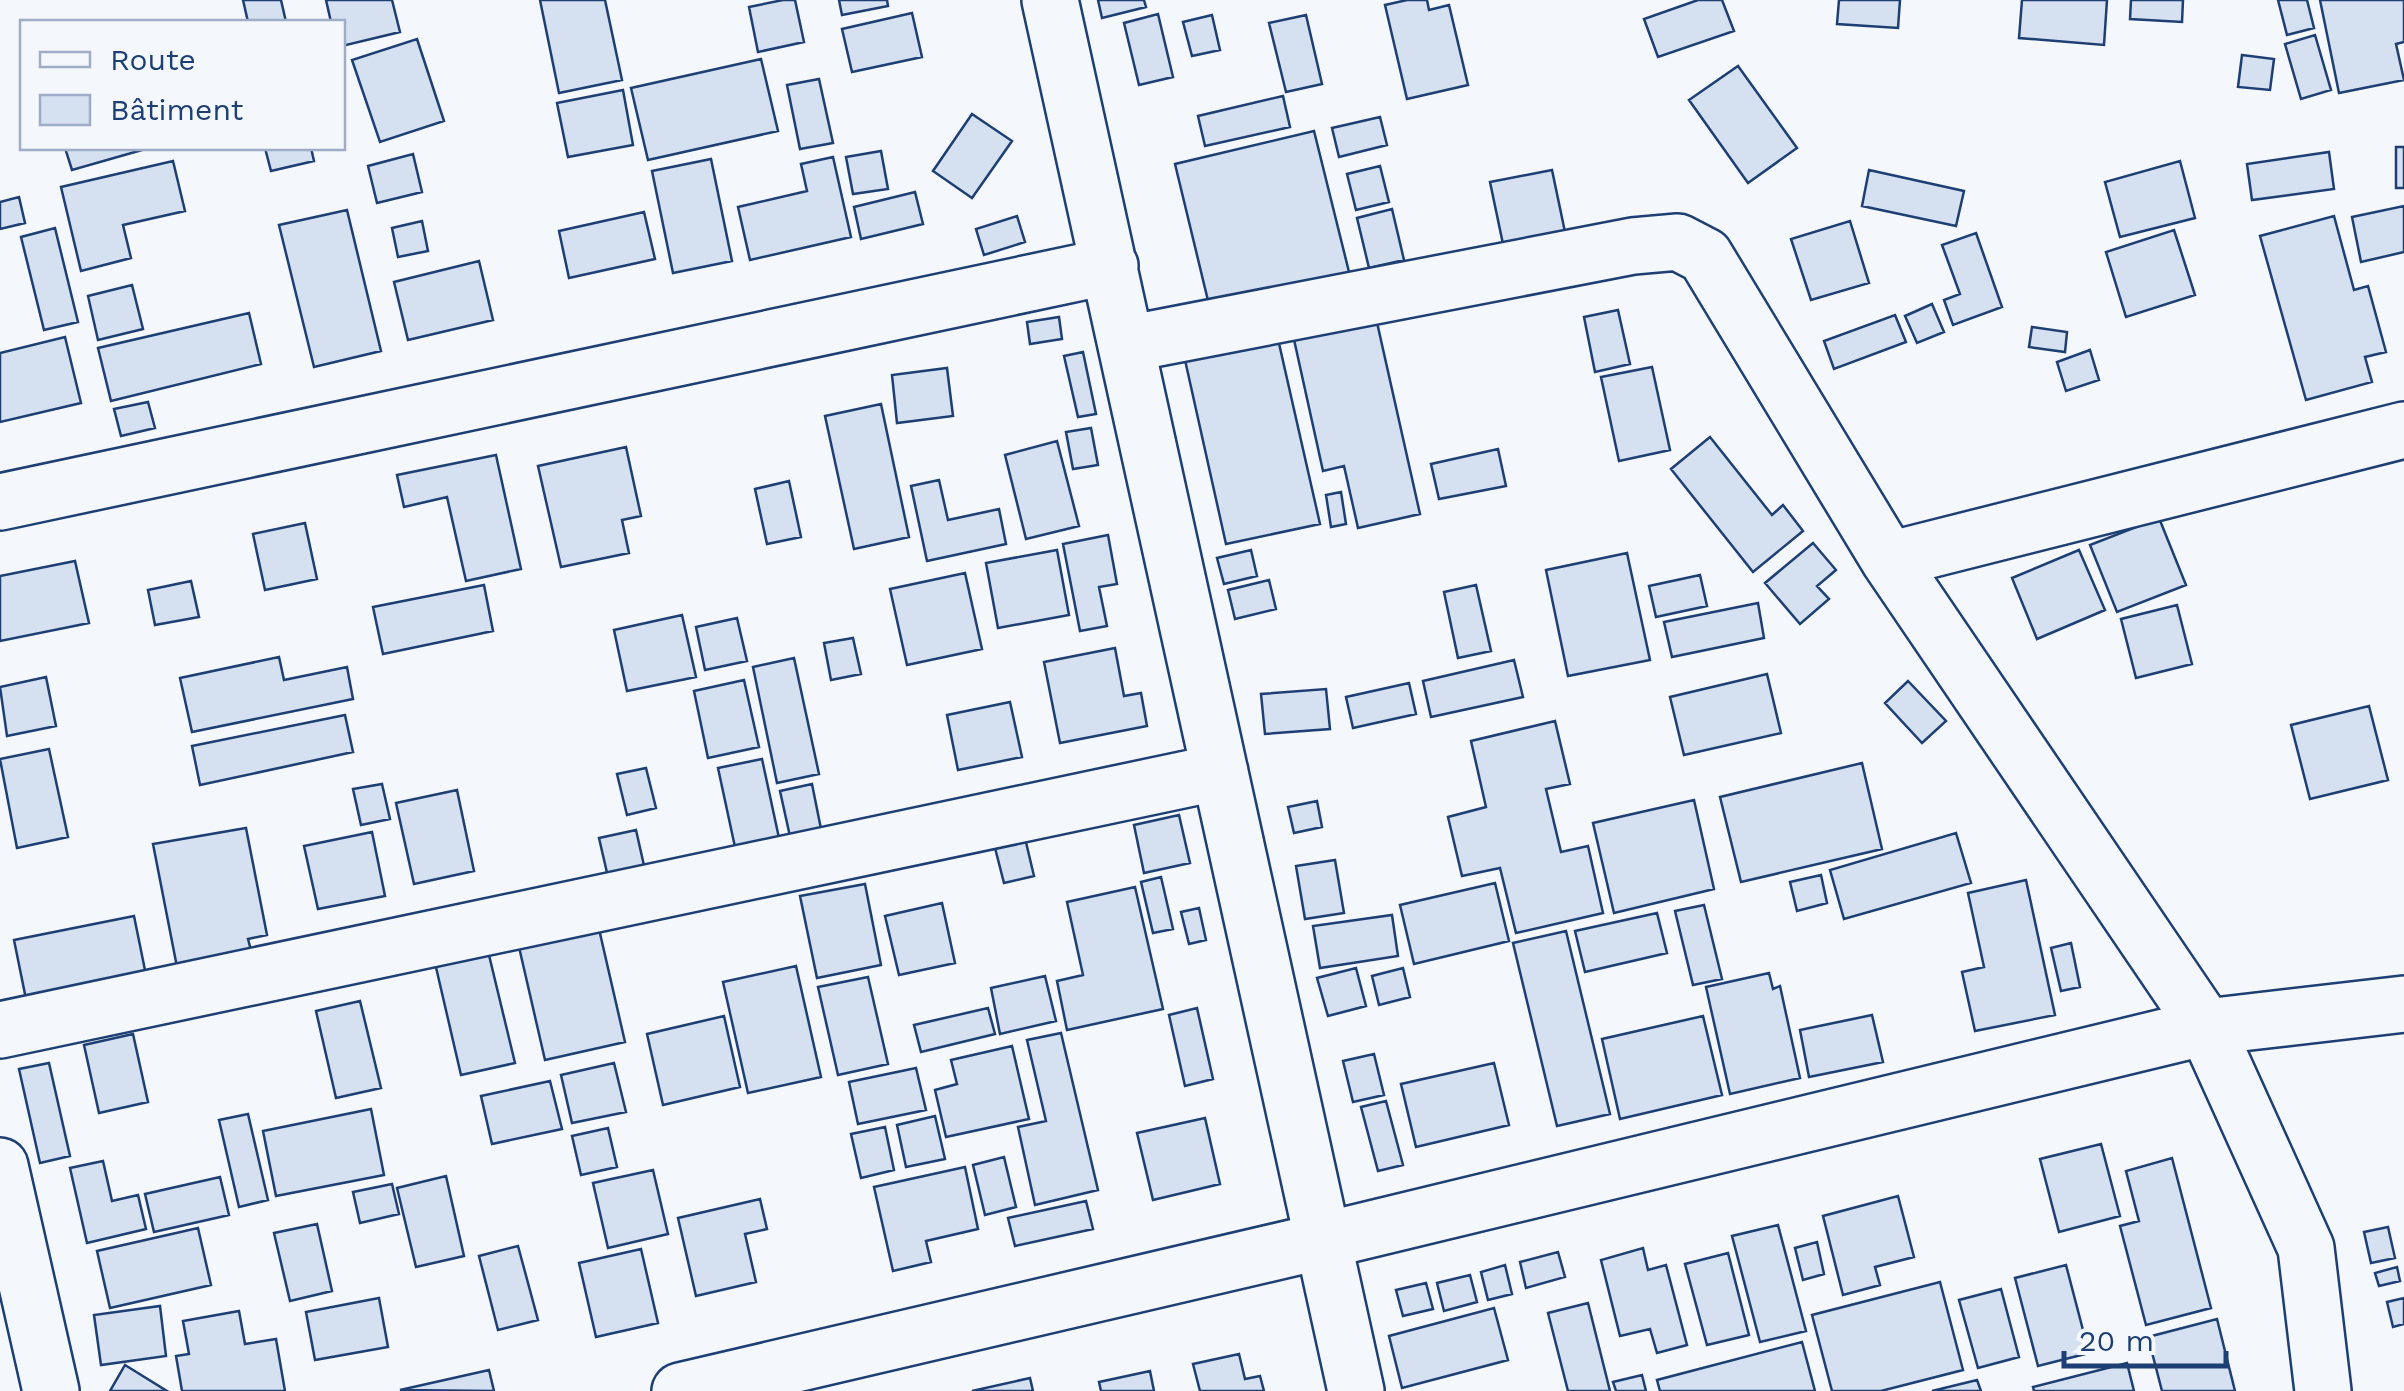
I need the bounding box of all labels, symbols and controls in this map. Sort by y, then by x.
legend [20,20,345,150]
text: Route [110,42,196,77]
text: Bâtiment [110,92,244,127]
scale bar [2064,1306,2226,1368]
text: 20 m [2079,1323,2154,1358]

